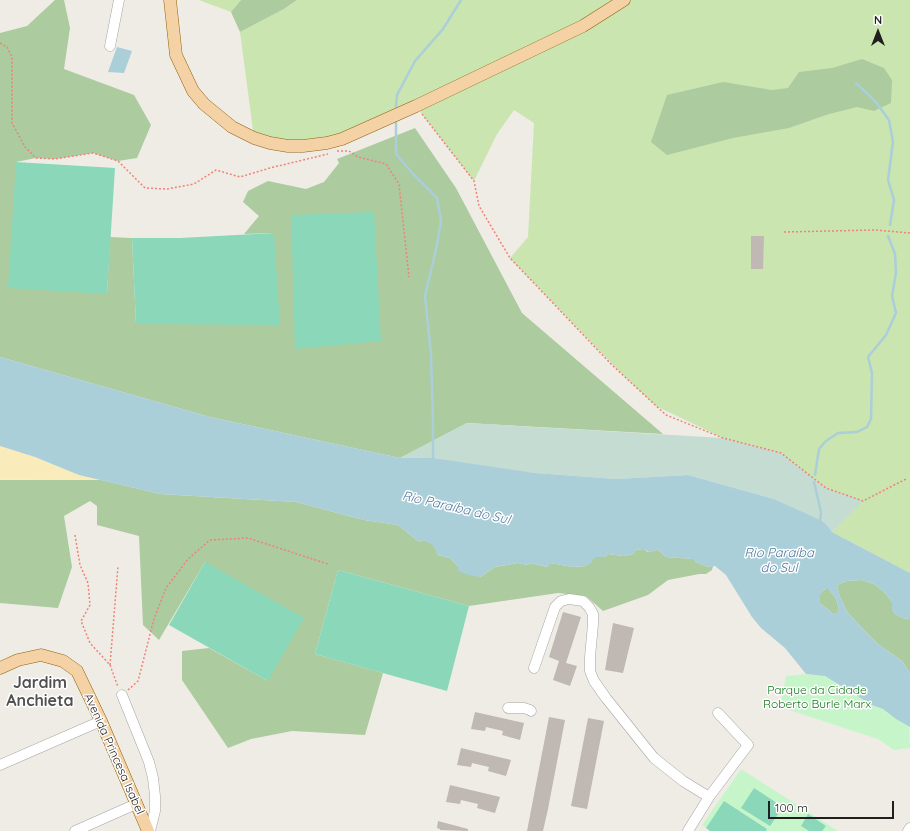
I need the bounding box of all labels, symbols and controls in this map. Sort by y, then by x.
north arrow [858,12,898,52]
text: N [874,13,882,27]
water label: Rio Paraíba do Sul [401,488,511,528]
water label: Rio Paraíba do Sul [744,545,814,576]
district label: Jardim Anchieta [6,673,74,711]
park label: Parque da Cidade Roberto Burle Marx [763,683,871,711]
street label: Avenida Princesa Isabel [81,691,147,817]
scale bar [770,793,896,819]
text: 100 m [775,800,808,815]

